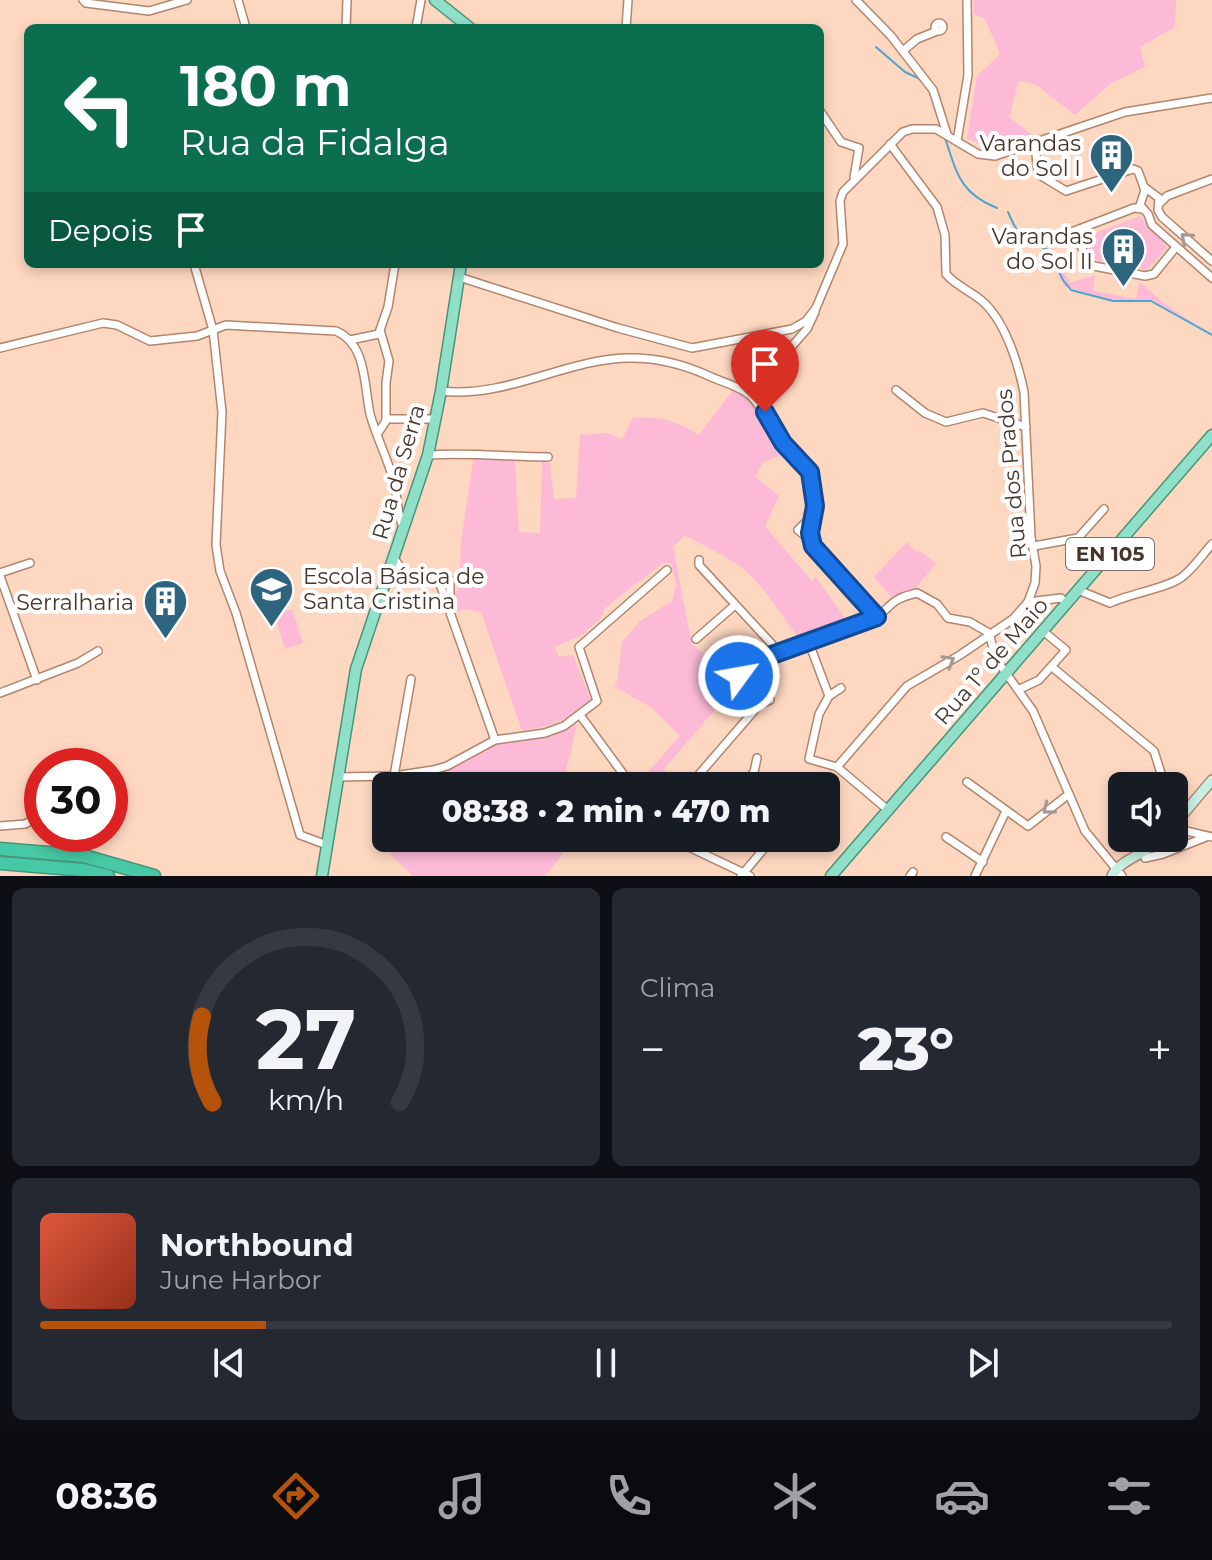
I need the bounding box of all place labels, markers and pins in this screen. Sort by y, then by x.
place label: Varandas do Sol I [979,130,1081,182]
building icon: Varandas do Sol I [1088,132,1136,195]
place label: Varandas do Sol II [991,223,1093,275]
building icon: Varandas do Sol II [1100,225,1148,288]
pin [731,330,799,412]
place label: Escola Básica de Santa Cristina [303,563,485,615]
school or university icon: Escola Básica de Santa Cristina [248,565,296,628]
building icon: Serralharia [141,578,189,641]
place label: Serralharia [16,589,134,616]

